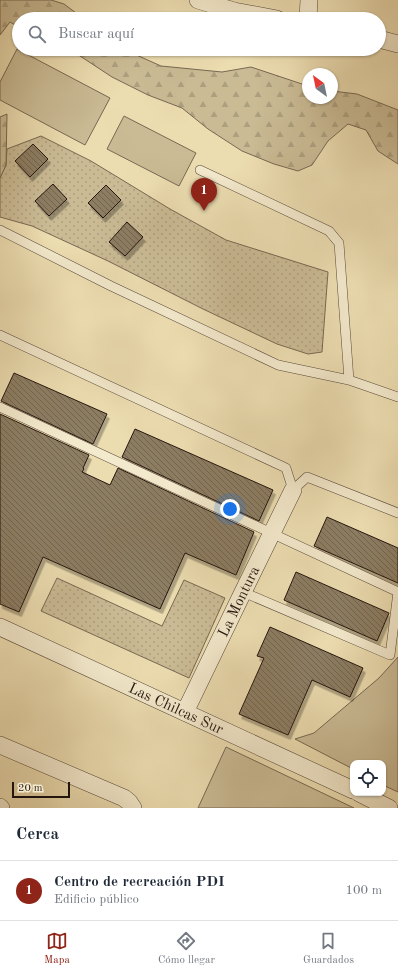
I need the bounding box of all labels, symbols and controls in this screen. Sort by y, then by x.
search box [12,12,386,56]
icon: search [26,23,48,45]
text: Buscar aquí [58,27,134,42]
north arrow [302,68,338,104]
pin: 1 [191,178,217,211]
your location [220,499,240,519]
street label: La Montura [216,564,264,640]
street label: Las Chilcas Sur [126,681,225,738]
map controls [350,760,386,796]
button: locate [350,760,386,796]
scale bar [12,780,70,799]
text: 20 m [18,783,43,794]
text: Cerca [16,826,59,843]
text: Centro de recreación PDI [54,875,225,890]
text: 1 [25,884,33,897]
text: 100 m [345,884,382,897]
text: Edificio público [54,893,139,906]
tab: Mapa [44,930,70,968]
tab: Cómo llegar [158,930,215,968]
tab: Guardados [303,930,354,968]

